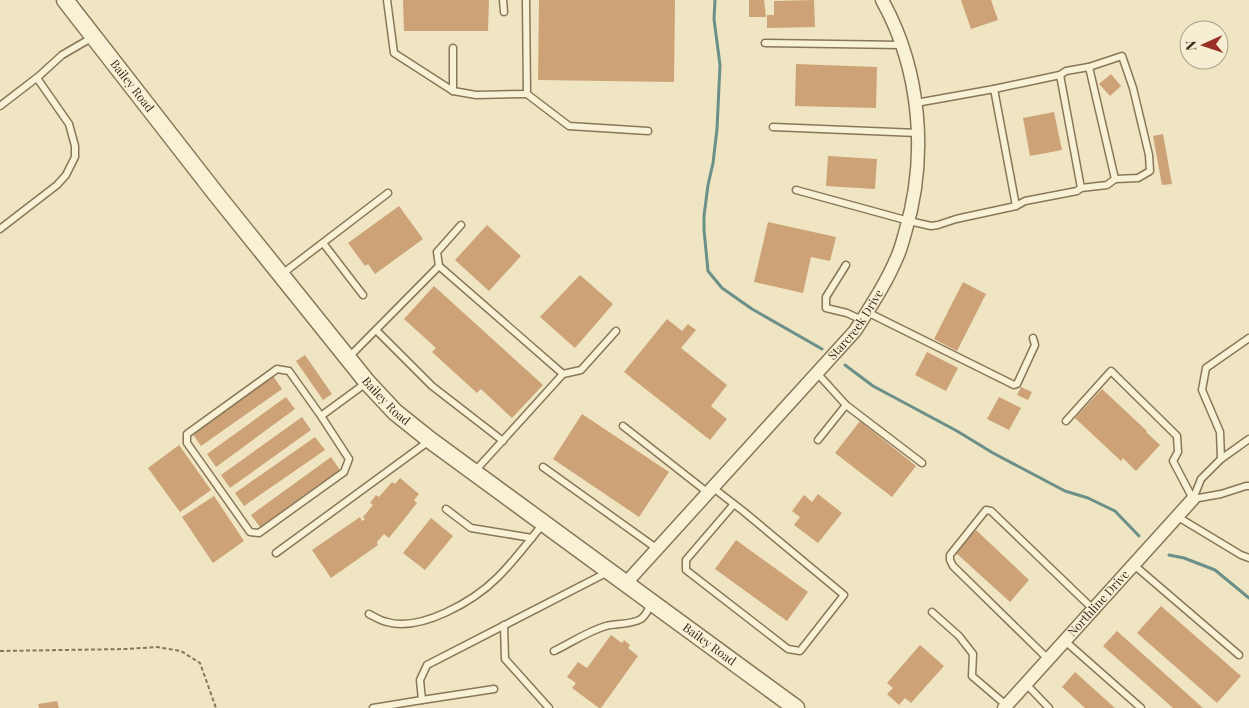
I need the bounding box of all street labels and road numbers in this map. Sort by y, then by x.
street label: Bailey Road [107,56,158,115]
street label: Starcreek Drive [824,286,886,363]
street label: Bailey Road [359,373,414,428]
street label: Northline Drive [1064,566,1132,639]
street label: Bailey Road [680,619,740,669]

